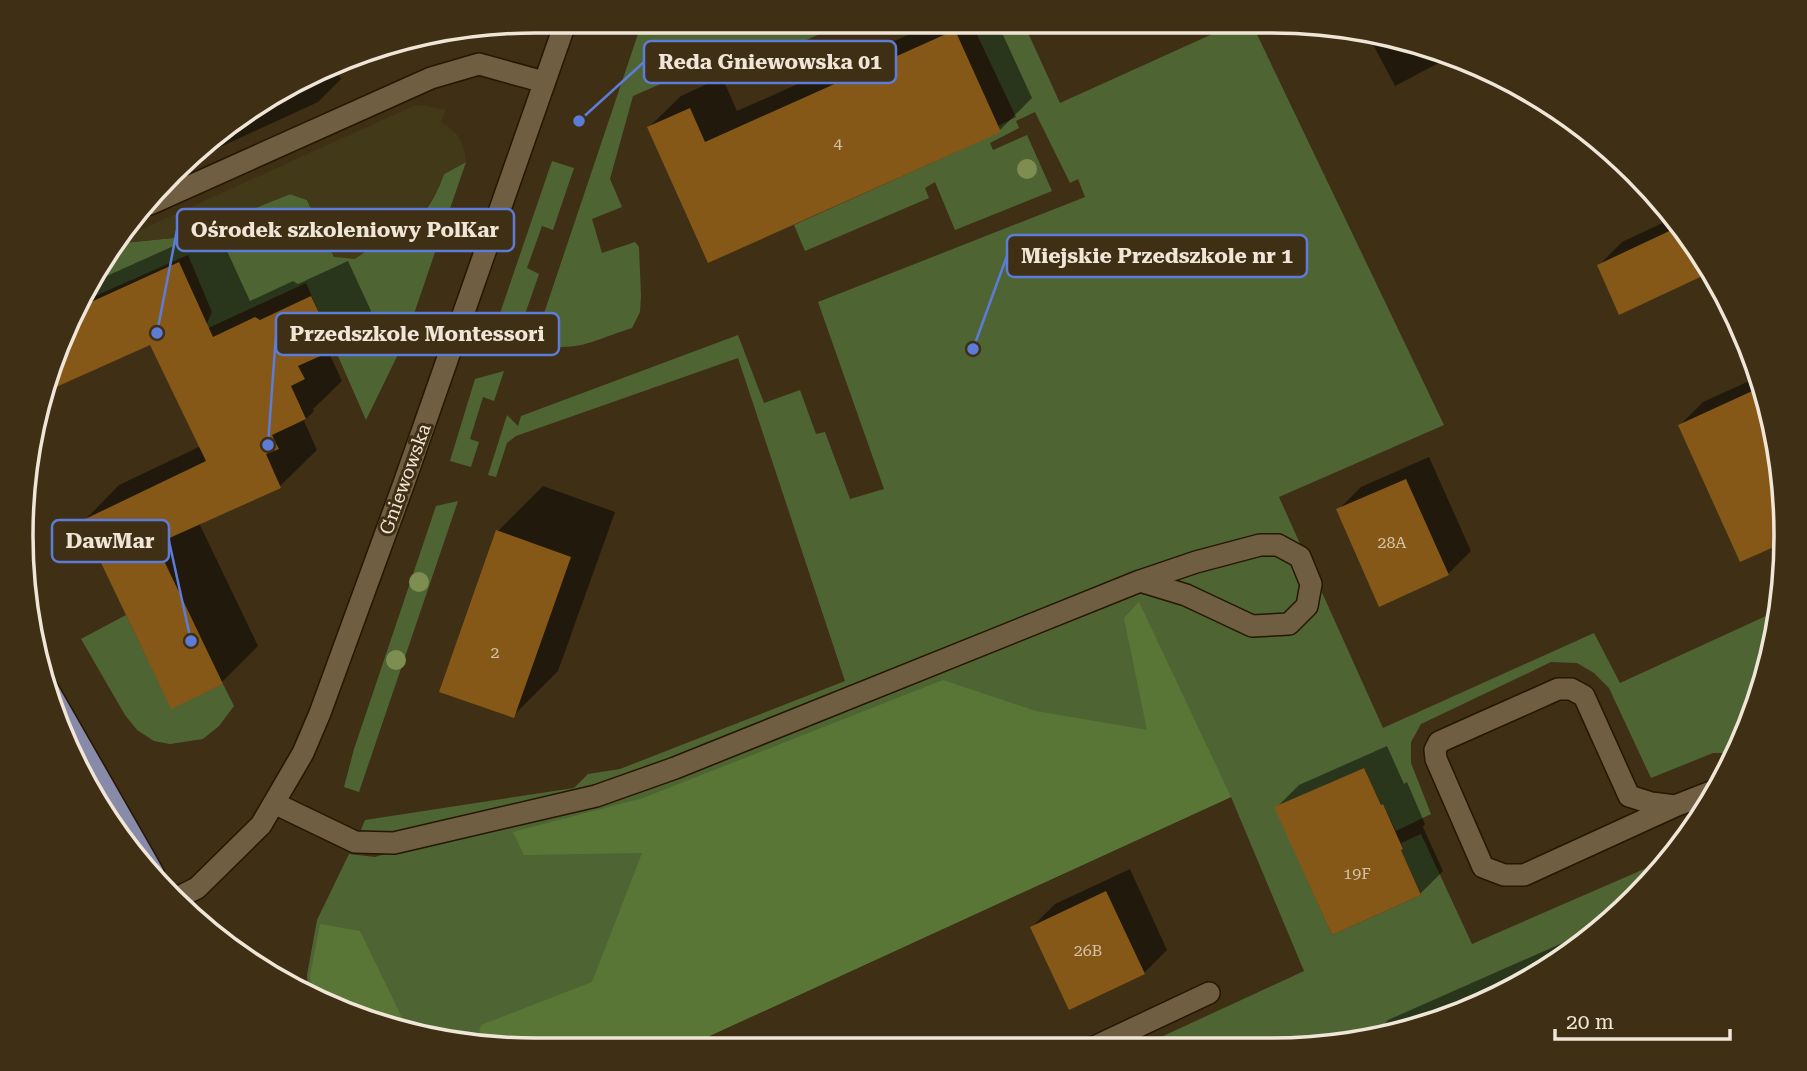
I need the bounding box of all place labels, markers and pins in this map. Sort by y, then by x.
callout: Reda Gniewowska 01 [644,41,896,83]
callout: Ośrodek szkoleniowy PolKar [177,209,514,251]
callout: Miejskie Przedszkole nr 1 [1007,235,1307,277]
callout: Przedszkole Montessori [276,313,559,355]
callout: DawMar [52,520,169,562]

